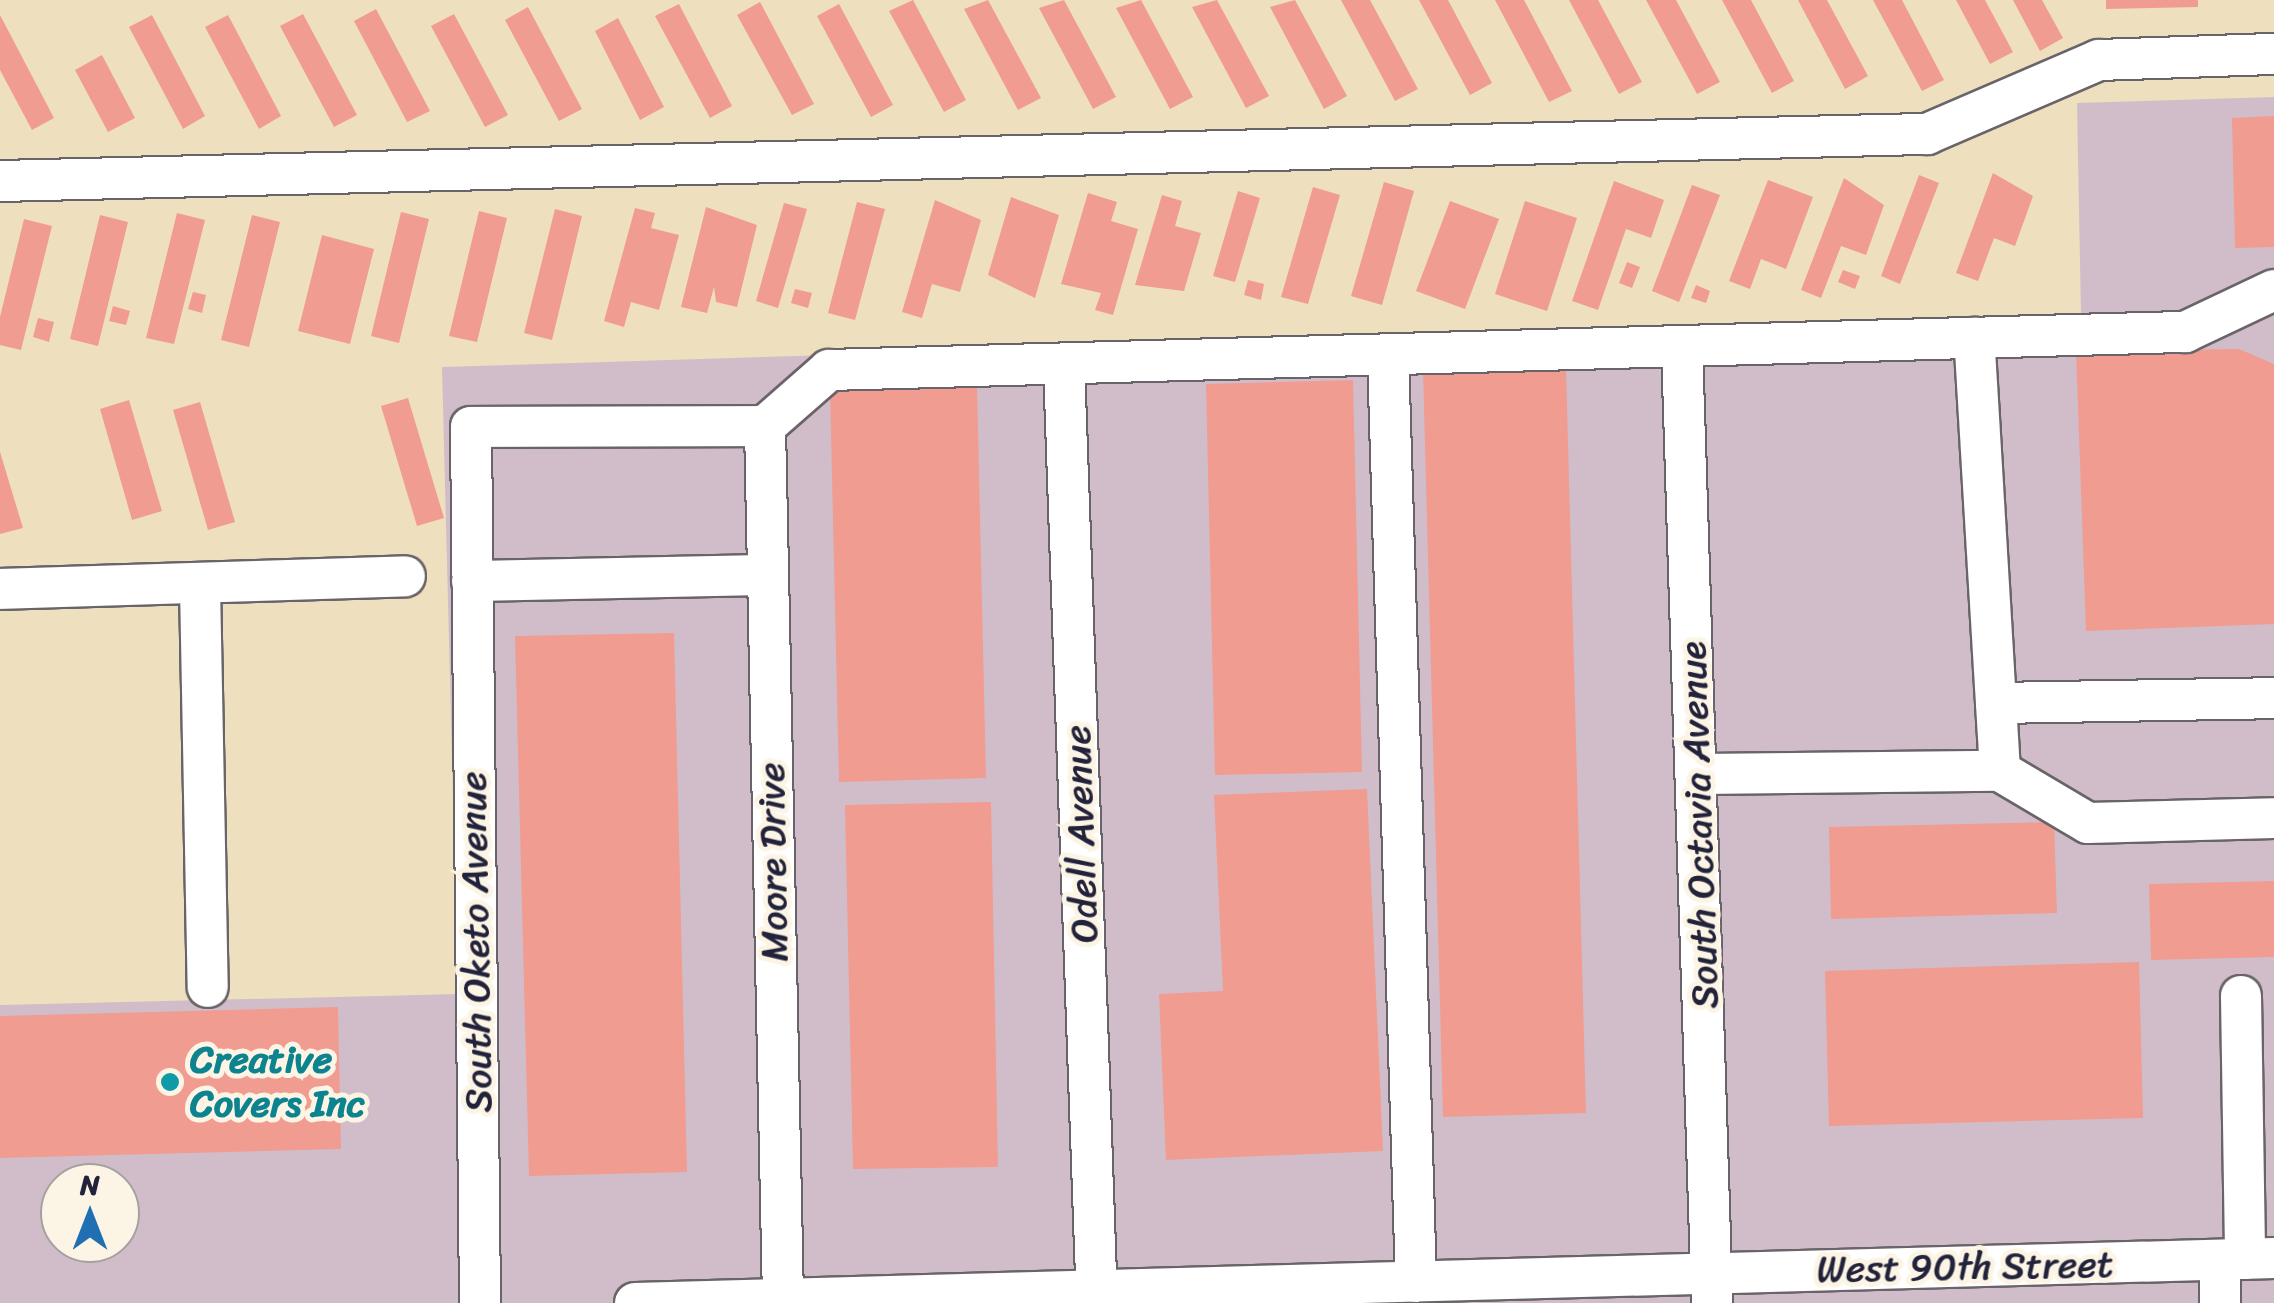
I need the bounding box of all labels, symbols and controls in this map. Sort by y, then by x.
street label: South Octavia Avenue [1670,641,1728,1009]
street label: Odell Avenue [1054,725,1108,943]
street label: Moore Drive [748,762,798,962]
street label: South Oketo Avenue [450,771,502,1113]
place label: Creative Covers Inc [190,1037,366,1126]
marker: Creative Covers Inc [159,1071,181,1093]
text: N [80,1160,100,1209]
north arrow [40,1163,140,1263]
street label: West 90th Street [1816,1242,2114,1292]

